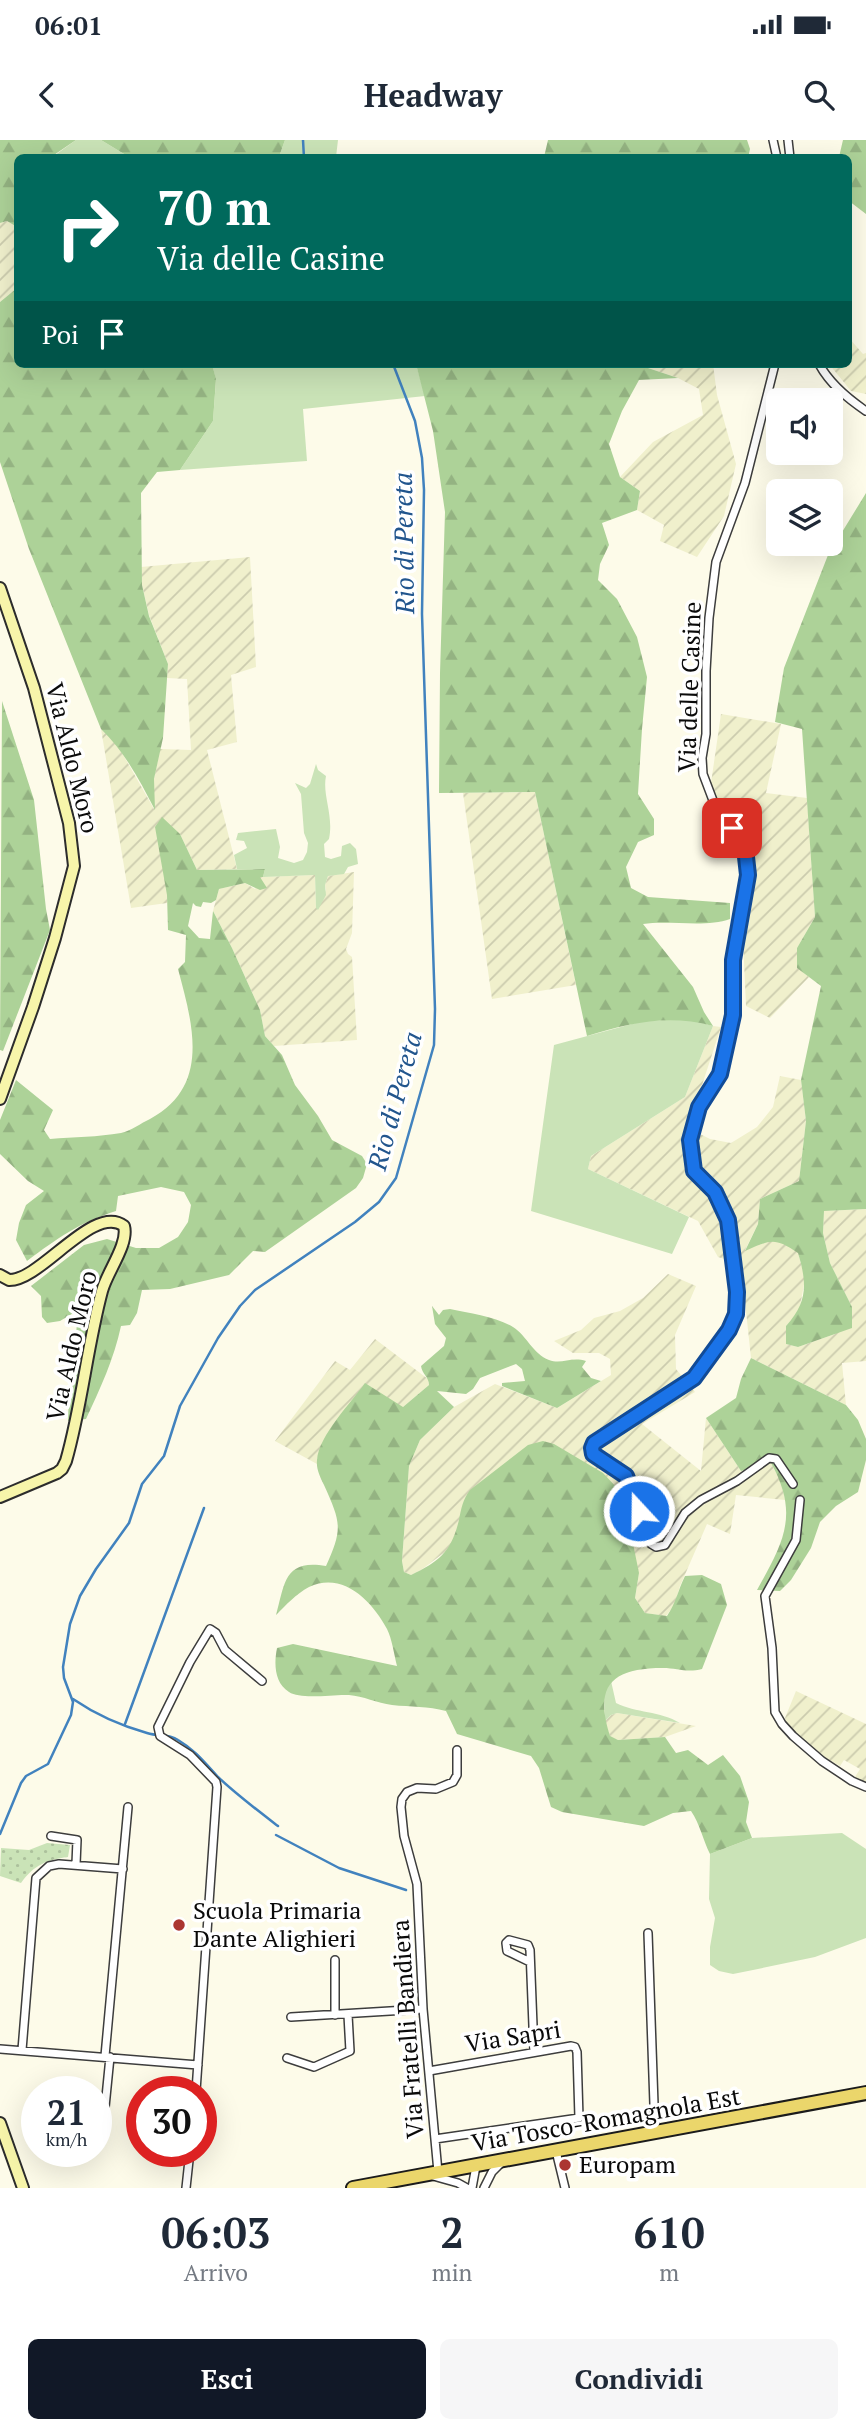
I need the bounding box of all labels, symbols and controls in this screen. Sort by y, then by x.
text: 06:01 [35,8,103,42]
text: Headway [364,74,502,116]
icon: back [28,76,66,114]
icon: search [800,76,838,114]
text: 70 m [157,174,271,239]
icon: right [42,182,133,273]
text: Via delle Casine [157,237,385,279]
icon: arrive [93,315,131,353]
text: Poi [42,317,79,351]
map controls [766,388,843,556]
button: sound [766,388,843,465]
water label: Rio di Pereta [385,472,421,615]
button: layers [766,479,843,556]
street label: Via delle Casine [670,601,708,773]
street label: Via Aldo Moro [39,679,107,836]
pin [702,798,762,858]
icon: arrive [713,809,751,847]
water label: Rio di Pereta [359,1028,429,1175]
street label: Via Aldo Moro [38,1267,104,1424]
position arrow [602,1474,676,1548]
place label: Scuola Primaria Dante Alighieri [193,1894,361,1954]
marker: Scuola Primaria Dante Alighieri [171,1917,187,1933]
street label: Via Fratelli Bandiera [383,1918,431,2140]
street label: Via Sapri [463,2013,563,2059]
speed limit sign: 30 [126,2076,217,2167]
street label: Via Tosco-Romagnola Est [469,2080,743,2158]
text: 21 [47,2089,86,2135]
text: km/h [46,2127,87,2151]
place label: Europam [579,2148,676,2180]
marker: Europam [557,2157,573,2173]
text: 06:03 [161,2204,271,2260]
text: 2 [440,2204,464,2260]
text: 610 [634,2204,705,2260]
text: Arrivo [184,2257,248,2288]
text: min [432,2257,472,2288]
text: m [659,2257,679,2288]
button: Esci [28,2339,426,2419]
button: Condividi [440,2339,838,2419]

